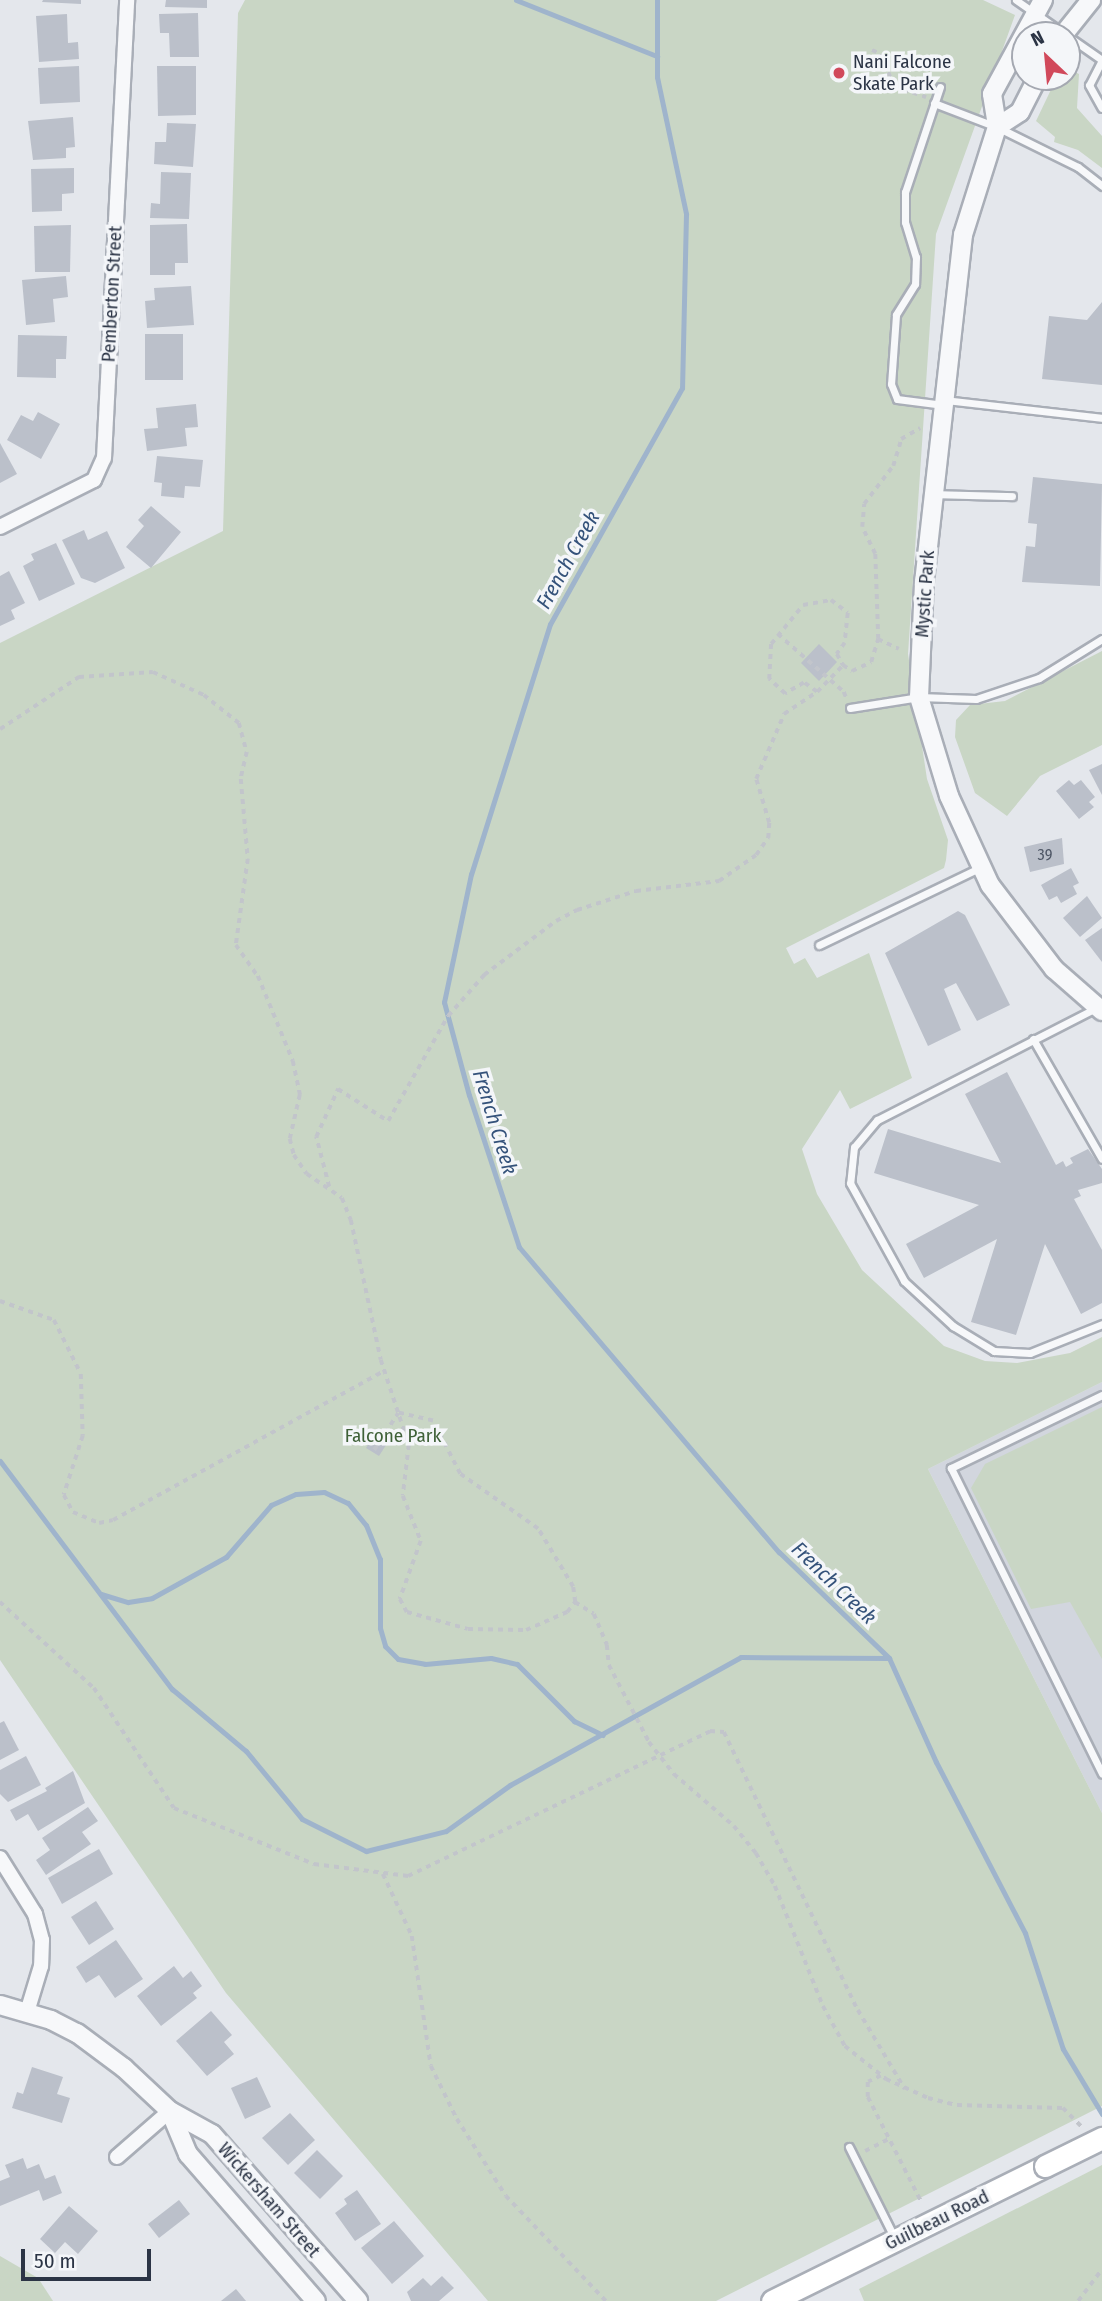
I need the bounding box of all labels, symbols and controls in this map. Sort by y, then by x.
north arrow [1011,21,1081,91]
text: N [1027,26,1048,51]
place label: Nani Falcone Skate Park [853,51,951,95]
marker: Nani Falcone Skate Park [831,65,847,81]
street label: Pemberton Street [97,225,127,363]
water label: French Creek [531,507,605,613]
street label: Mystic Park [911,550,939,638]
house number: 39 [1038,845,1052,865]
water label: French Creek [467,1067,523,1177]
park label: Falcone Park [345,1425,441,1447]
water label: French Creek [786,1536,882,1630]
street label: Wickersham Street [213,2138,325,2262]
street label: Guilbeau Road [881,2185,993,2255]
scale bar [24,2234,154,2278]
text: 50 m [34,2248,76,2274]

